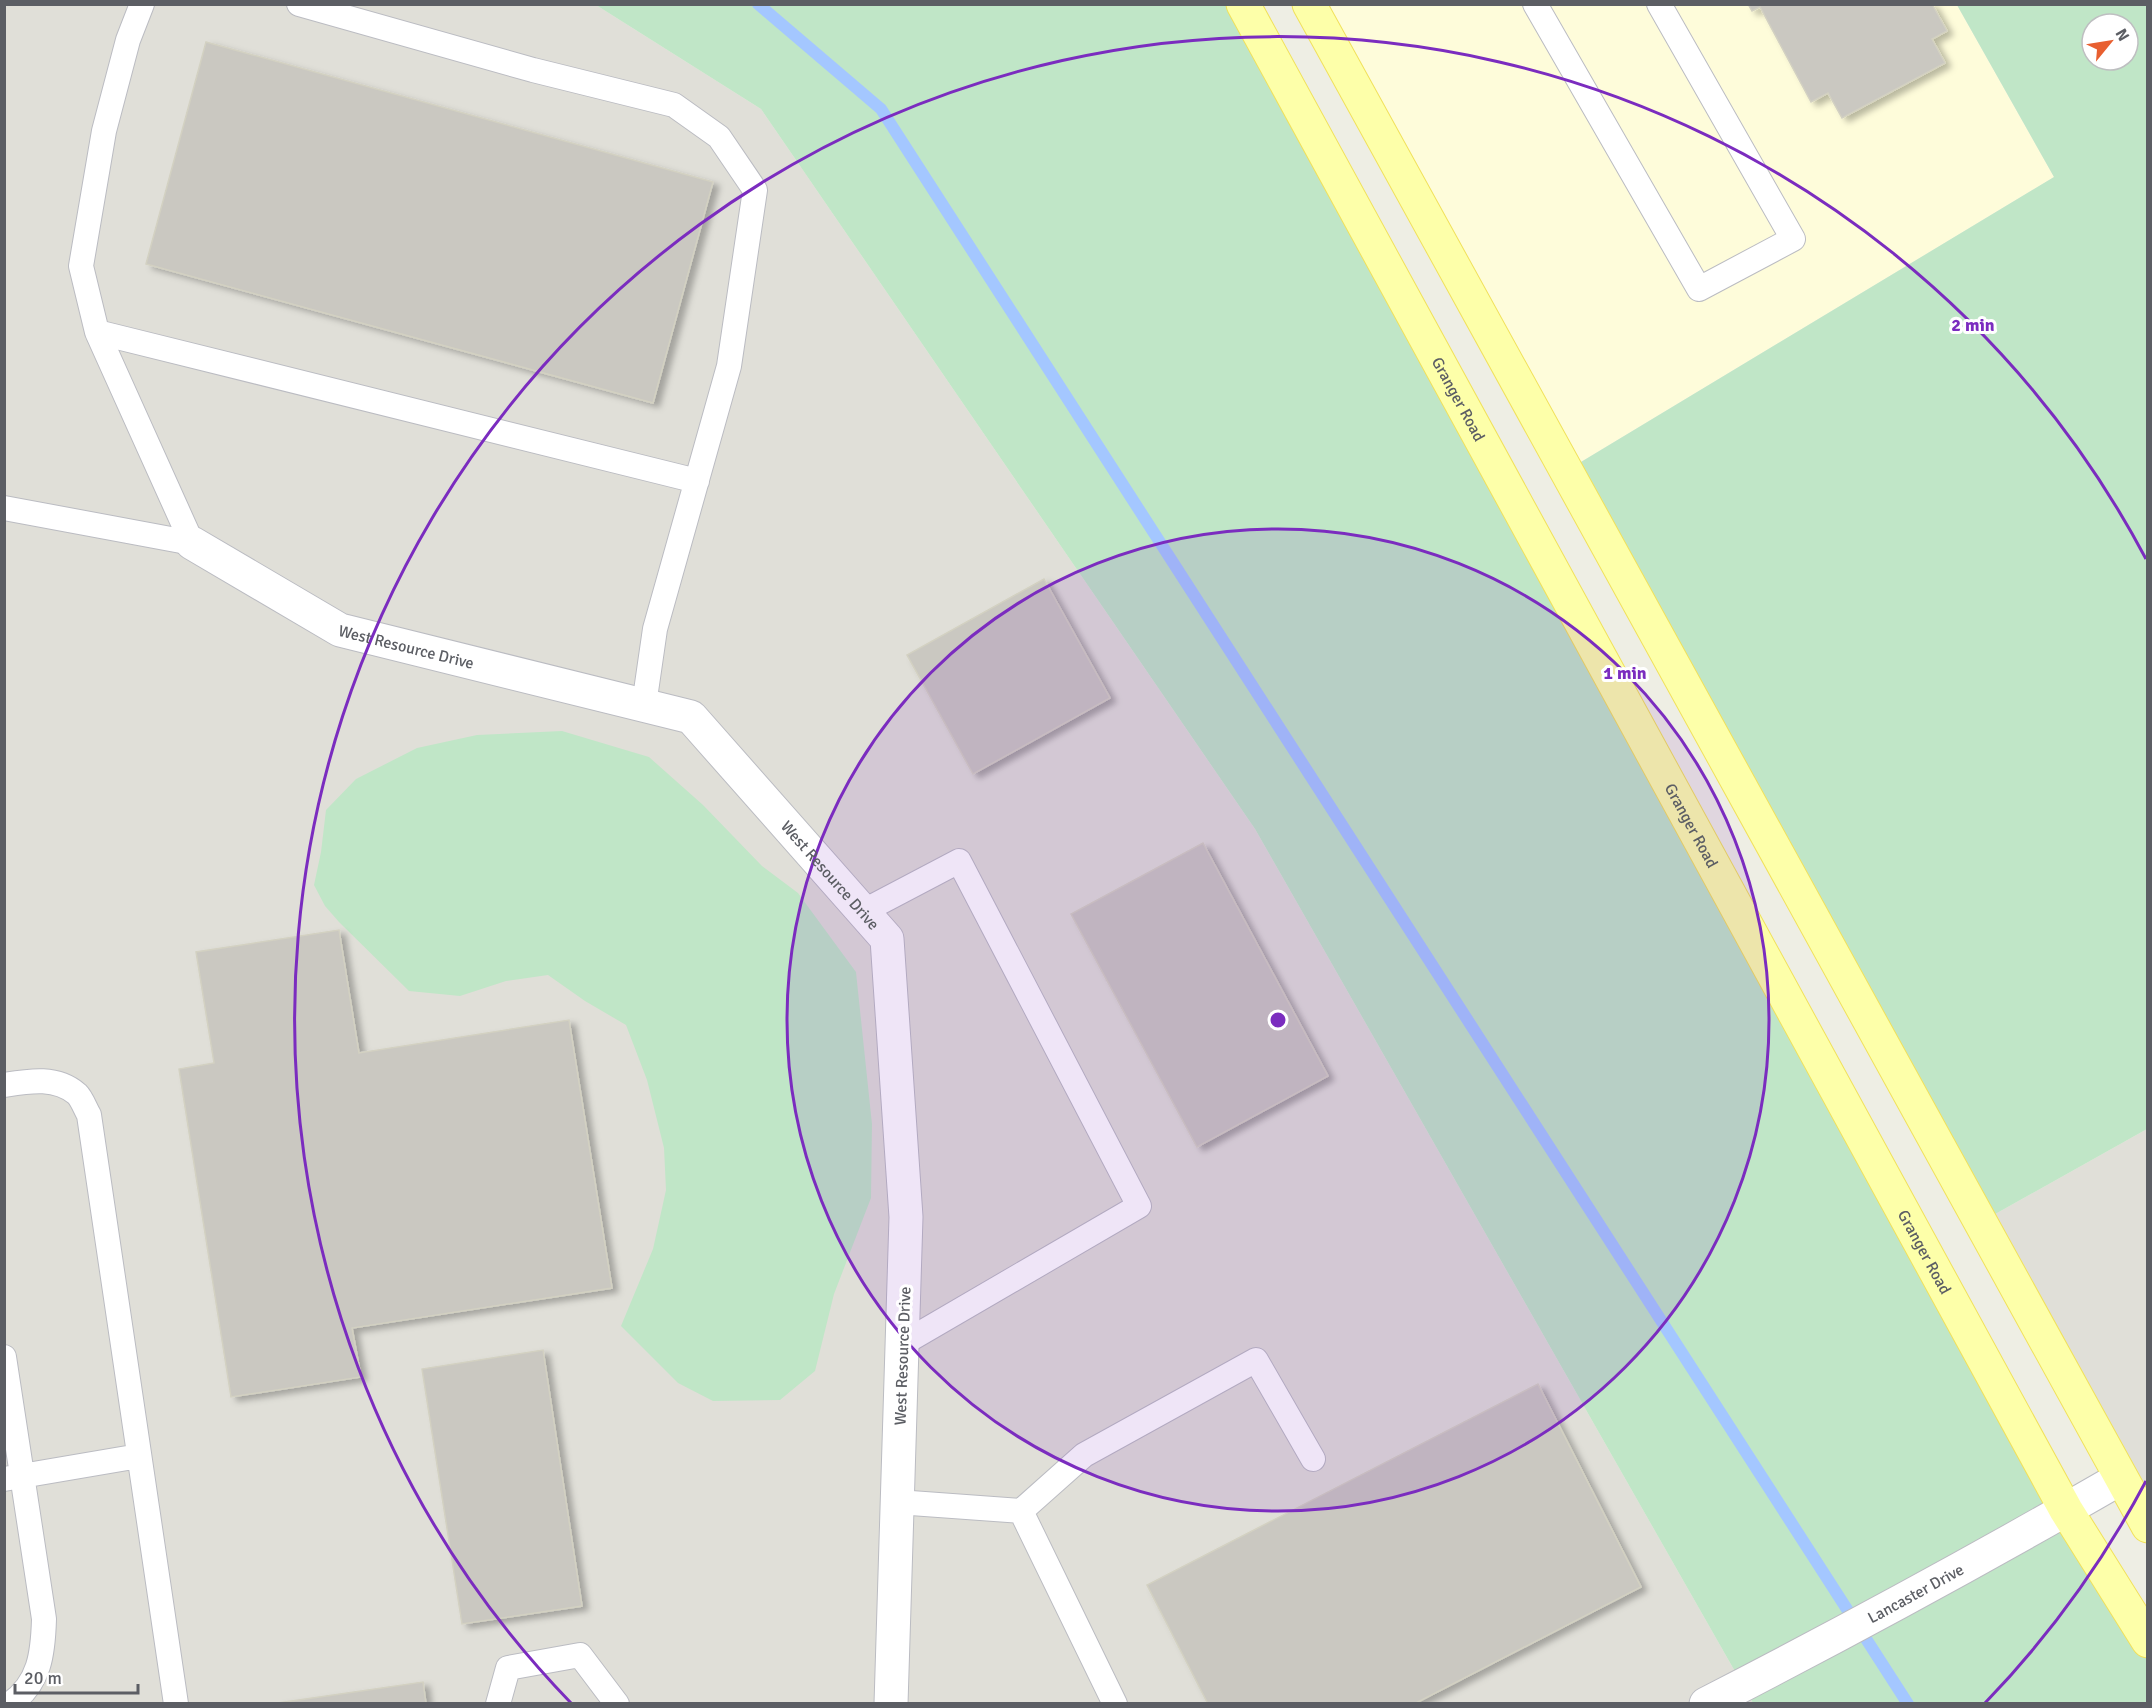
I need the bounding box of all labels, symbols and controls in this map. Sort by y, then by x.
north arrow [2080,12,2140,72]
text: N [2111,25,2134,45]
text: 2 min [1951,314,1995,336]
street label: Granger Road [1427,354,1489,445]
street label: West Resource Drive [336,621,476,674]
text: 1 min [1603,662,1647,684]
street label: Granger Road [1660,780,1722,871]
street label: West Resource Drive [776,817,883,934]
centre of rings [1268,1010,1288,1030]
street label: Granger Road [1893,1207,1955,1298]
street label: West Resource Drive [891,1286,915,1426]
street label: Lancaster Drive [1864,1560,1967,1628]
scale bar [15,1657,138,1695]
text: 20 m [24,1667,62,1689]

